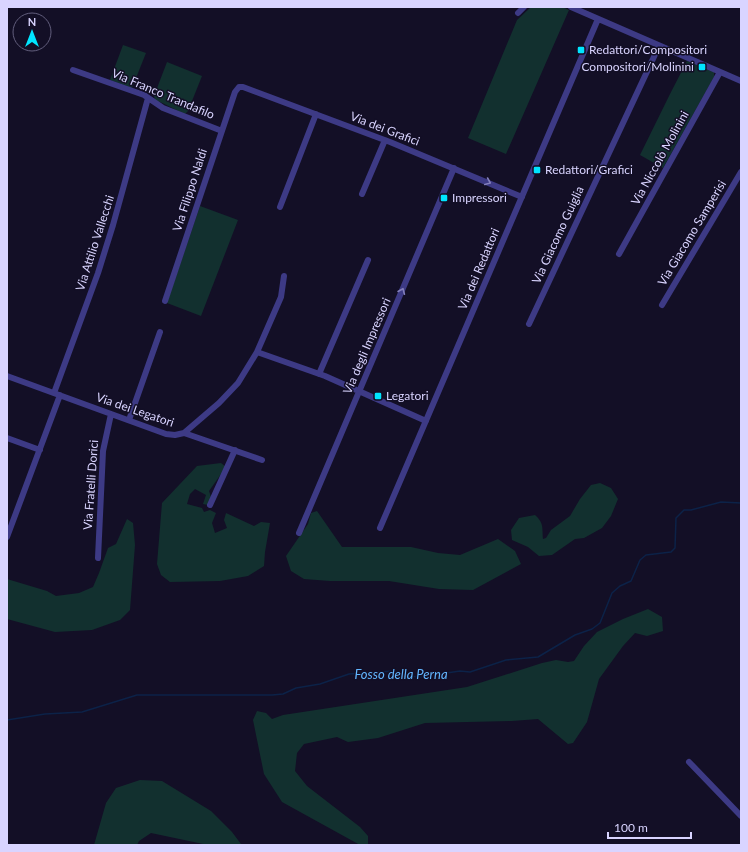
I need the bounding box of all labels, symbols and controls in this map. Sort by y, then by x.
north arrow [12,12,52,52]
text: N [28,15,36,28]
place label: Redattori/Compositori [589,42,707,57]
marker: Redattori/Compositori [576,45,586,55]
place label: Compositori/Molinini [581,59,694,74]
marker: Compositori/Molinini [697,62,707,72]
street label: Via Franco Trandafilo [110,65,217,122]
street label: Via dei Grafici [348,108,422,149]
street label: Via Niccolò Molinini [627,108,692,207]
street label: Via Filippo Naldi [169,146,210,233]
place label: Redattori/Grafici [545,162,633,177]
marker: Redattori/Grafici [532,165,542,175]
street label: Via Giacomo Samperisi [654,177,729,288]
one-way arrow [484,178,491,186]
street label: Via Giacomo Guiglia [528,184,587,286]
place label: Impressori [452,190,507,205]
street label: Via Attilio Vallecchi [72,193,117,293]
marker: Impressori [439,193,449,203]
street label: Via dei Redattori [455,226,503,312]
one-way arrow [397,288,405,295]
street label: Via degli Impressori [340,295,394,396]
place label: Legatori [386,388,429,403]
street label: Via dei Legatori [94,389,176,430]
marker: Legatori [373,391,383,401]
street label: Via Fratelli Dorici [80,439,101,531]
water label: Fosso della Perna [354,666,448,682]
scale bar [608,814,691,840]
text: 100 m [614,820,648,835]

